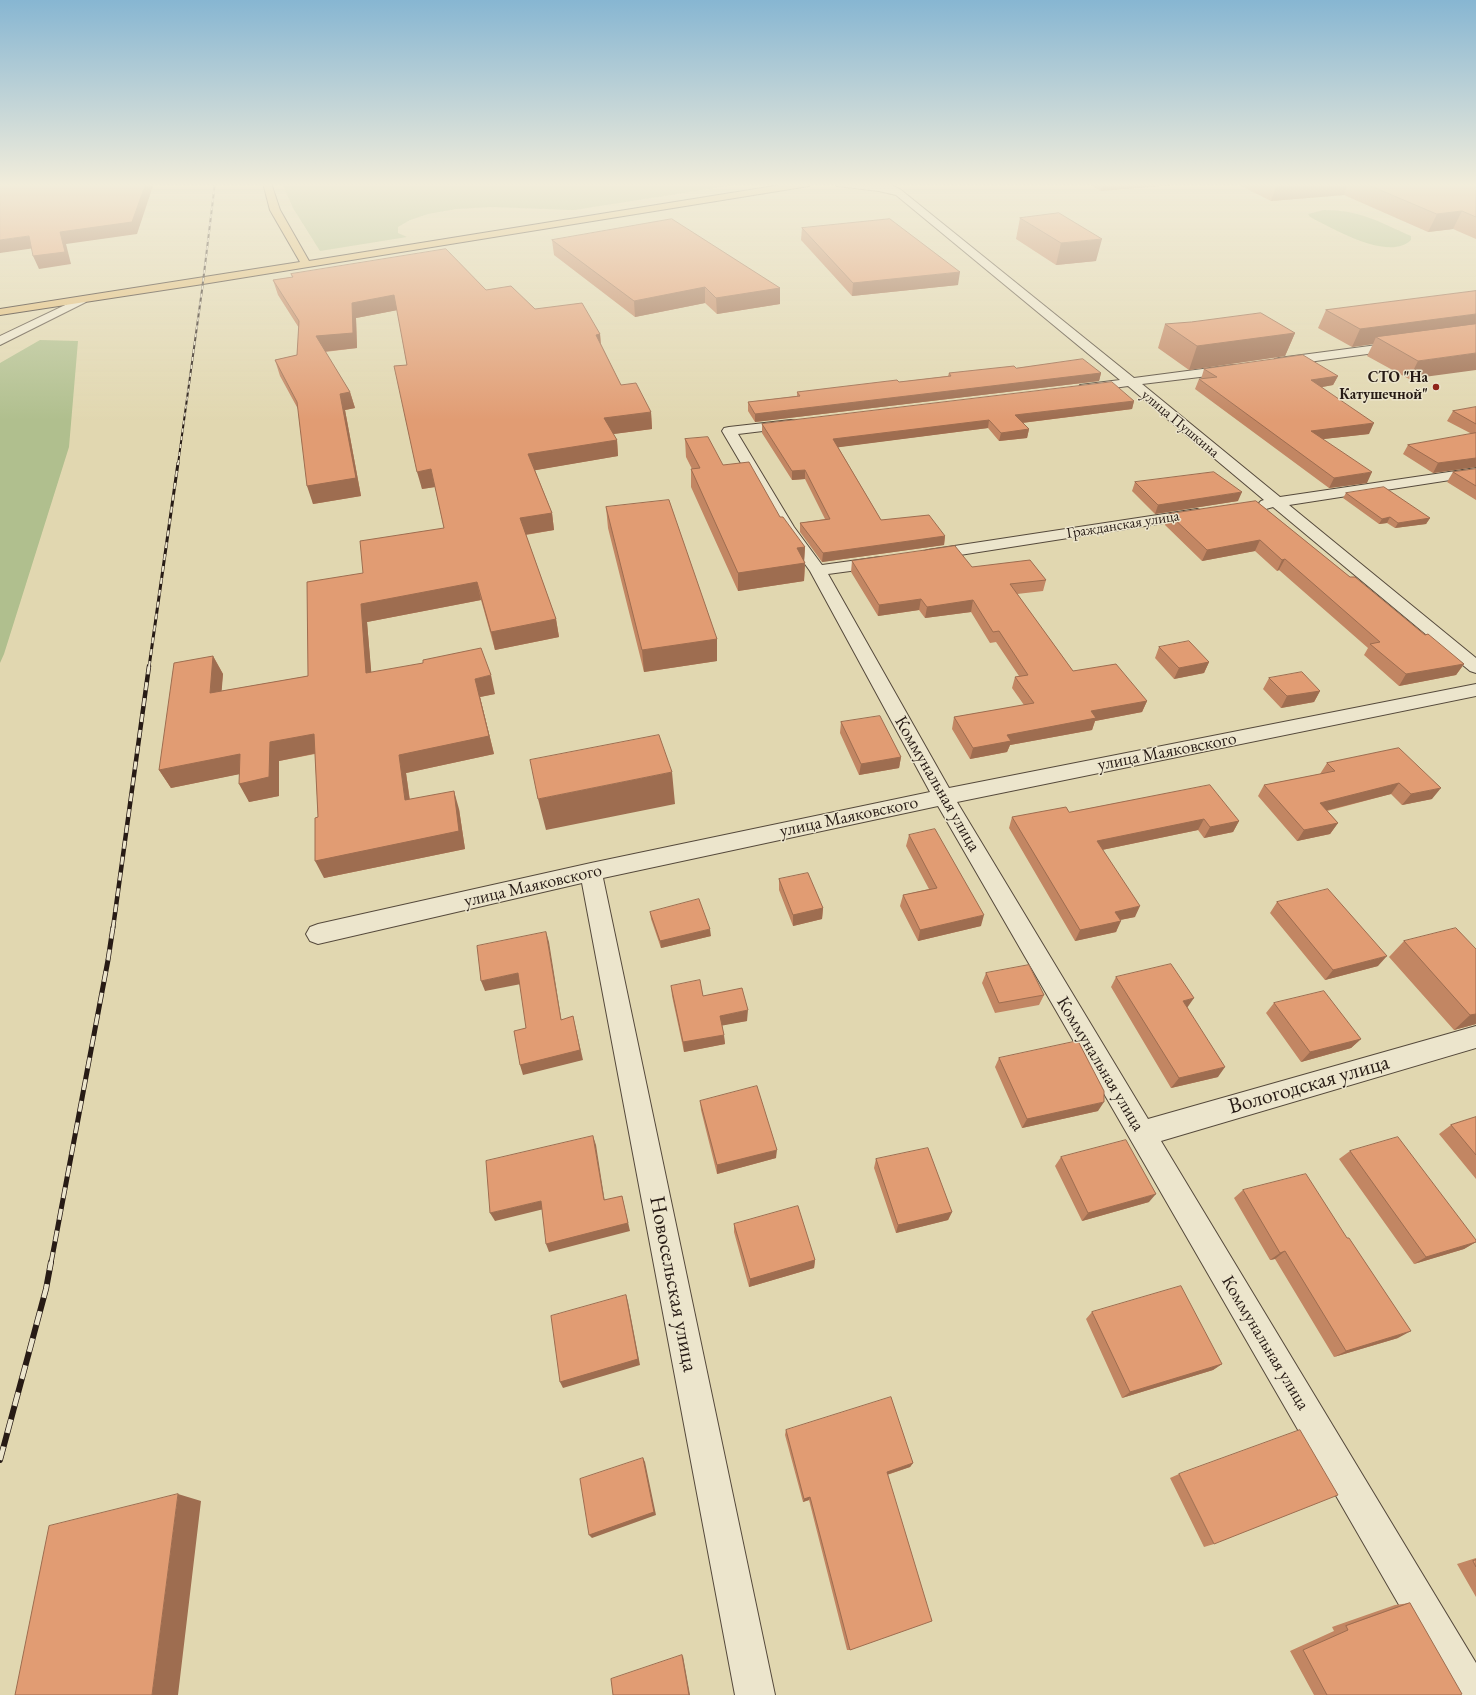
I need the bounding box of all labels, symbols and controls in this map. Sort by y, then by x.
place label: СТО "На Катушечной" [1339,369,1428,404]
marker: СТО "На Катушечной" [1431,382,1441,392]
street label: улица Пушкина [1137,386,1223,462]
street label: Гражданская улица [1065,507,1181,543]
street label: Коммунальная улица [889,712,985,856]
street label: улица Маяковского [1096,728,1238,776]
street label: улица Маяковского [778,792,920,842]
street label: улица Маяковского [462,860,604,912]
street label: Коммунальная улица [1051,993,1149,1135]
street label: Вологодская улица [1226,1049,1392,1121]
street label: Новосельская улица [643,1194,703,1374]
street label: Коммунальная улица [1216,1272,1314,1414]

